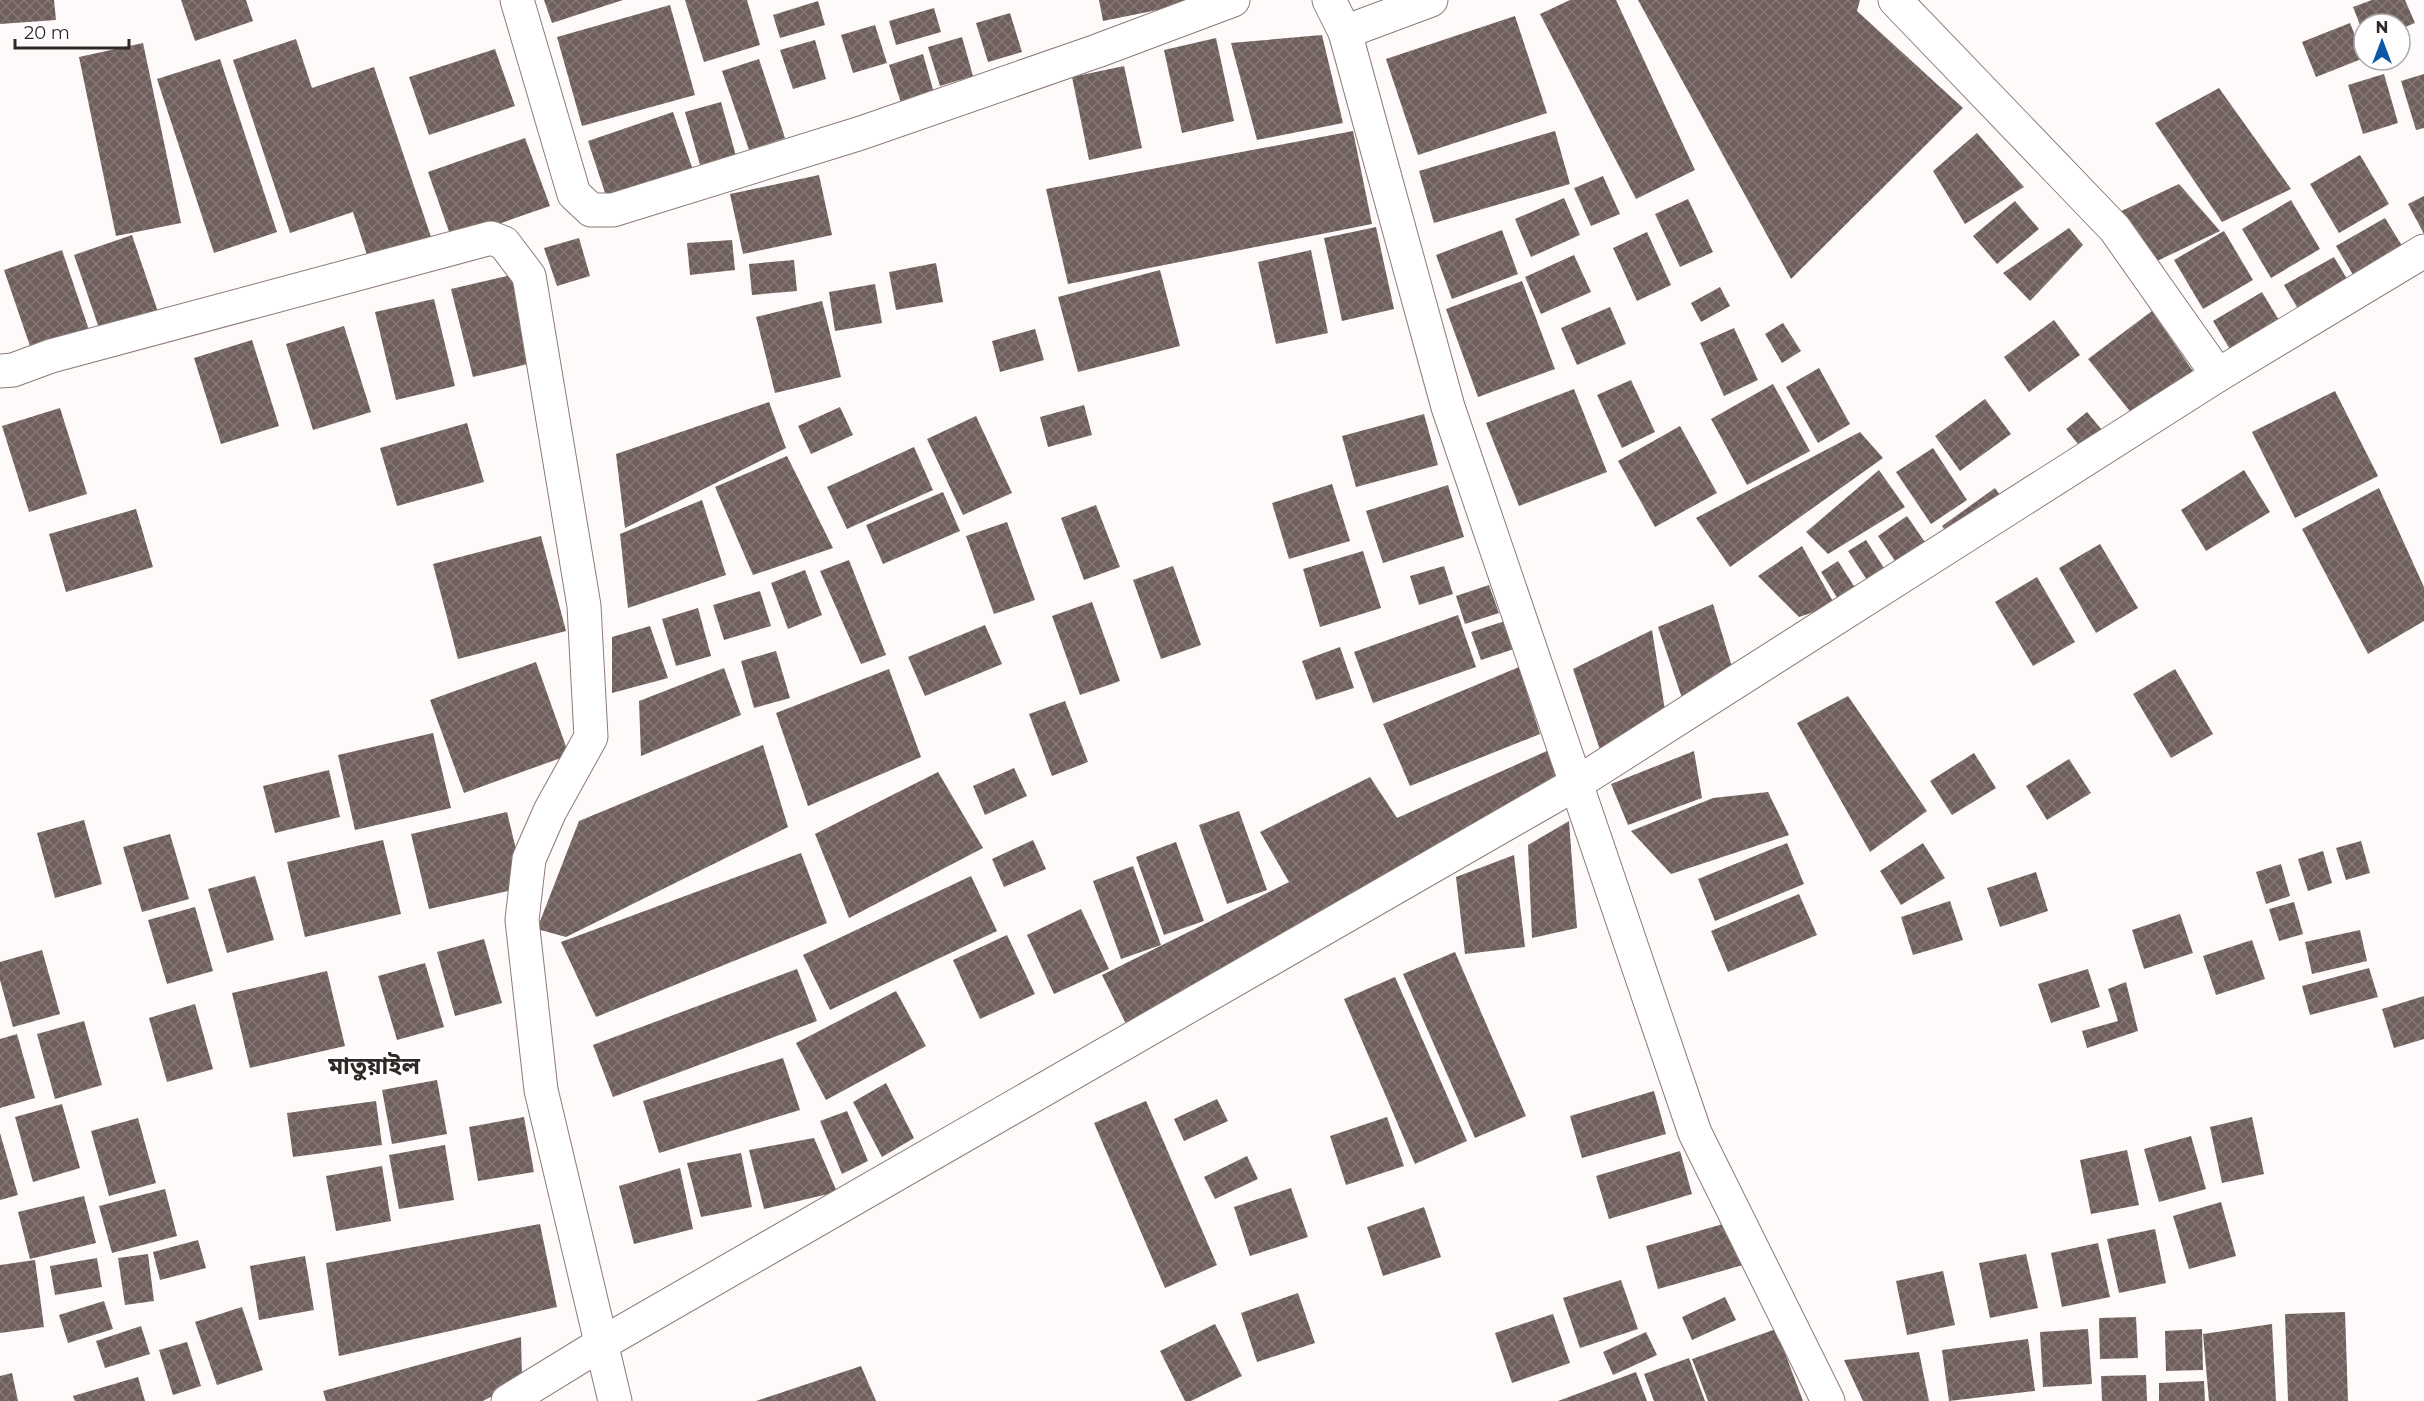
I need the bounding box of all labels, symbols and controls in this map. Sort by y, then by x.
scale bar [15,12,129,50]
north arrow [2352,12,2412,72]
text: N [2376,18,2388,37]
text: 20 m [24,22,70,44]
district label: মাতুয়াইল [327,1051,421,1081]

